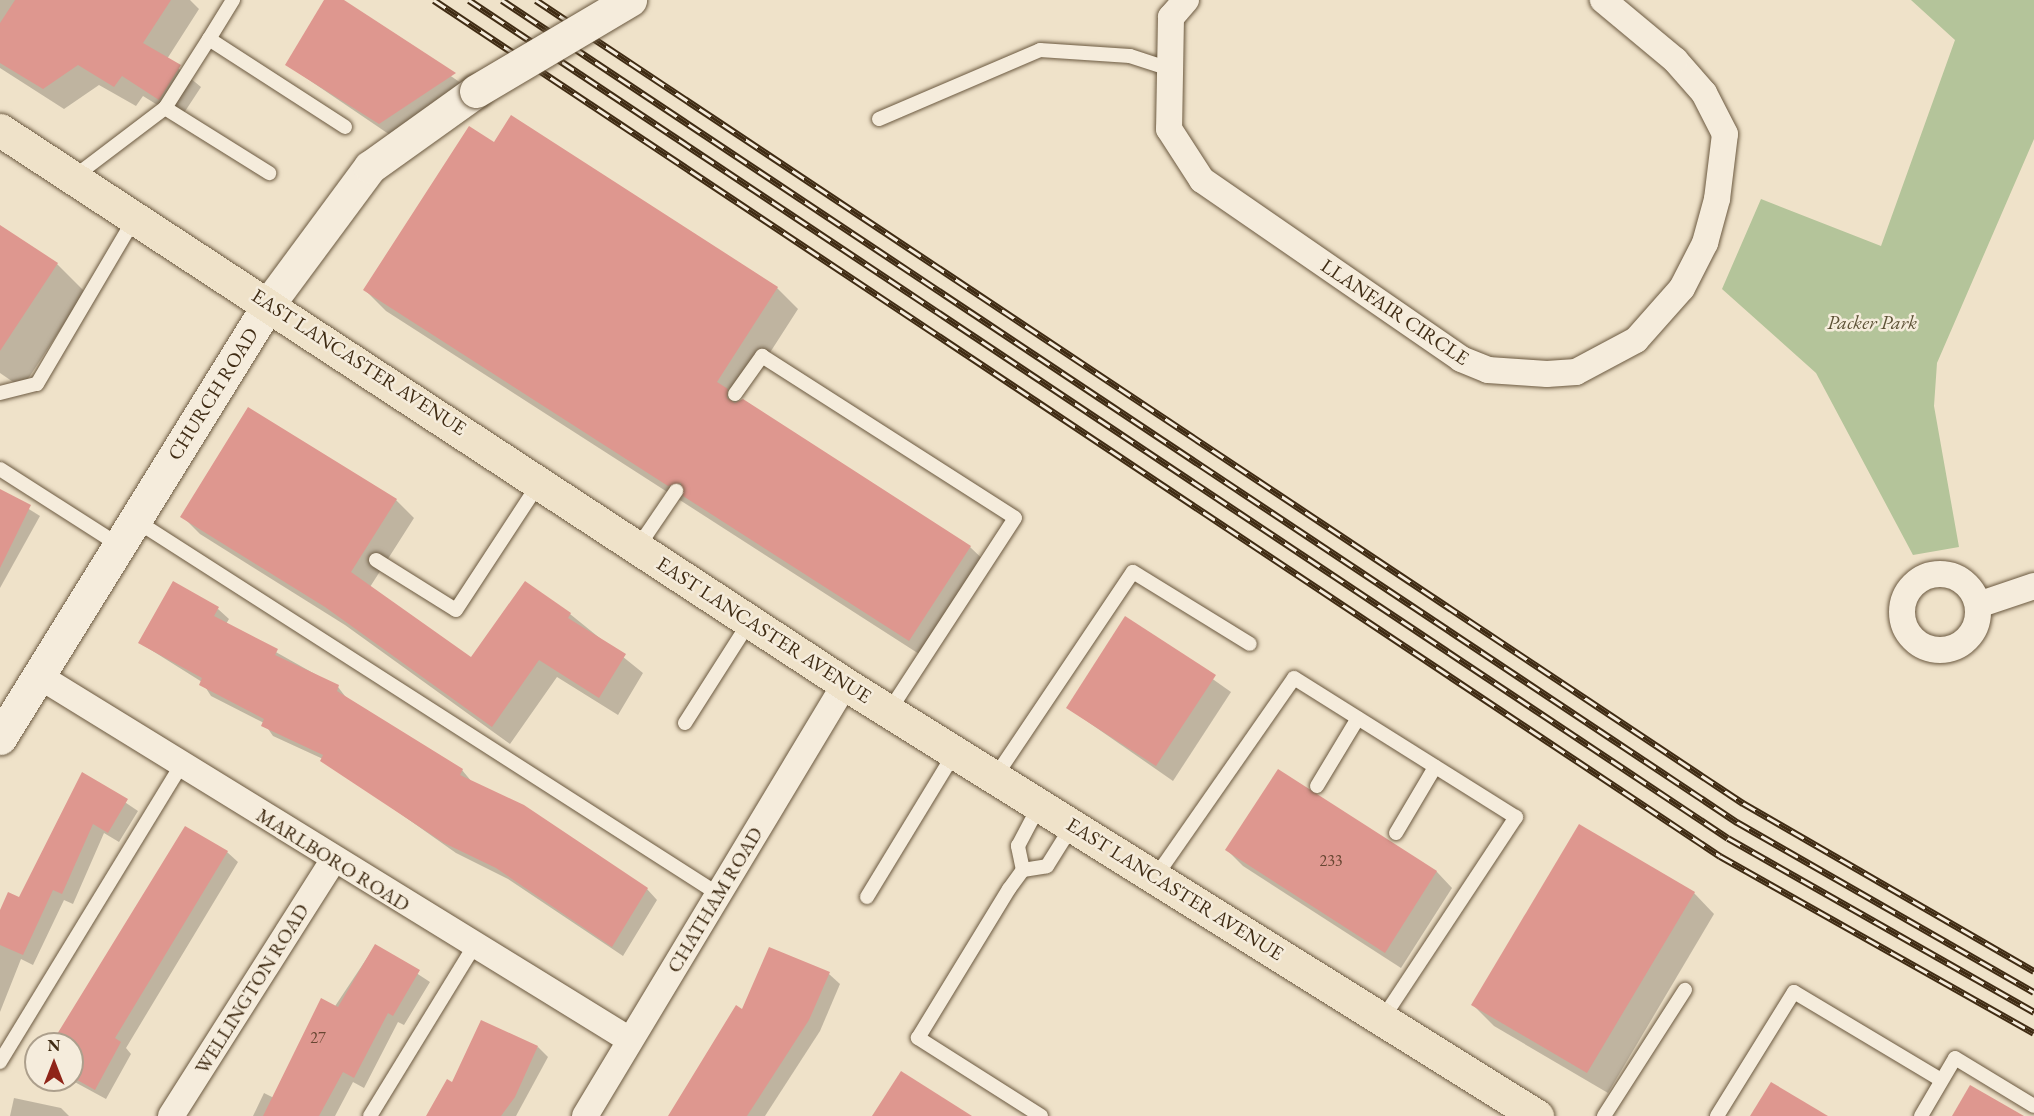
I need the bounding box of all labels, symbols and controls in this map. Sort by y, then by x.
street label: LLANFAIR CIRCLE [1317,254,1473,370]
street label: EAST LANCASTER AVENUE [247,284,471,440]
park label: Packer Park [1827,310,1917,334]
street label: CHURCH ROAD [163,323,263,465]
street label: EAST LANCASTER AVENUE [652,552,876,708]
street label: MARLBORO ROAD [252,803,414,917]
street label: EAST LANCASTER AVENUE [1062,812,1288,966]
street label: CHATHAM ROAD [662,823,768,977]
house number: 233 [1319,851,1343,871]
street label: WELLINGTON ROAD [190,899,314,1079]
house number: 27 [310,1028,326,1048]
north arrow [24,1032,84,1092]
text: N [48,1035,60,1056]

